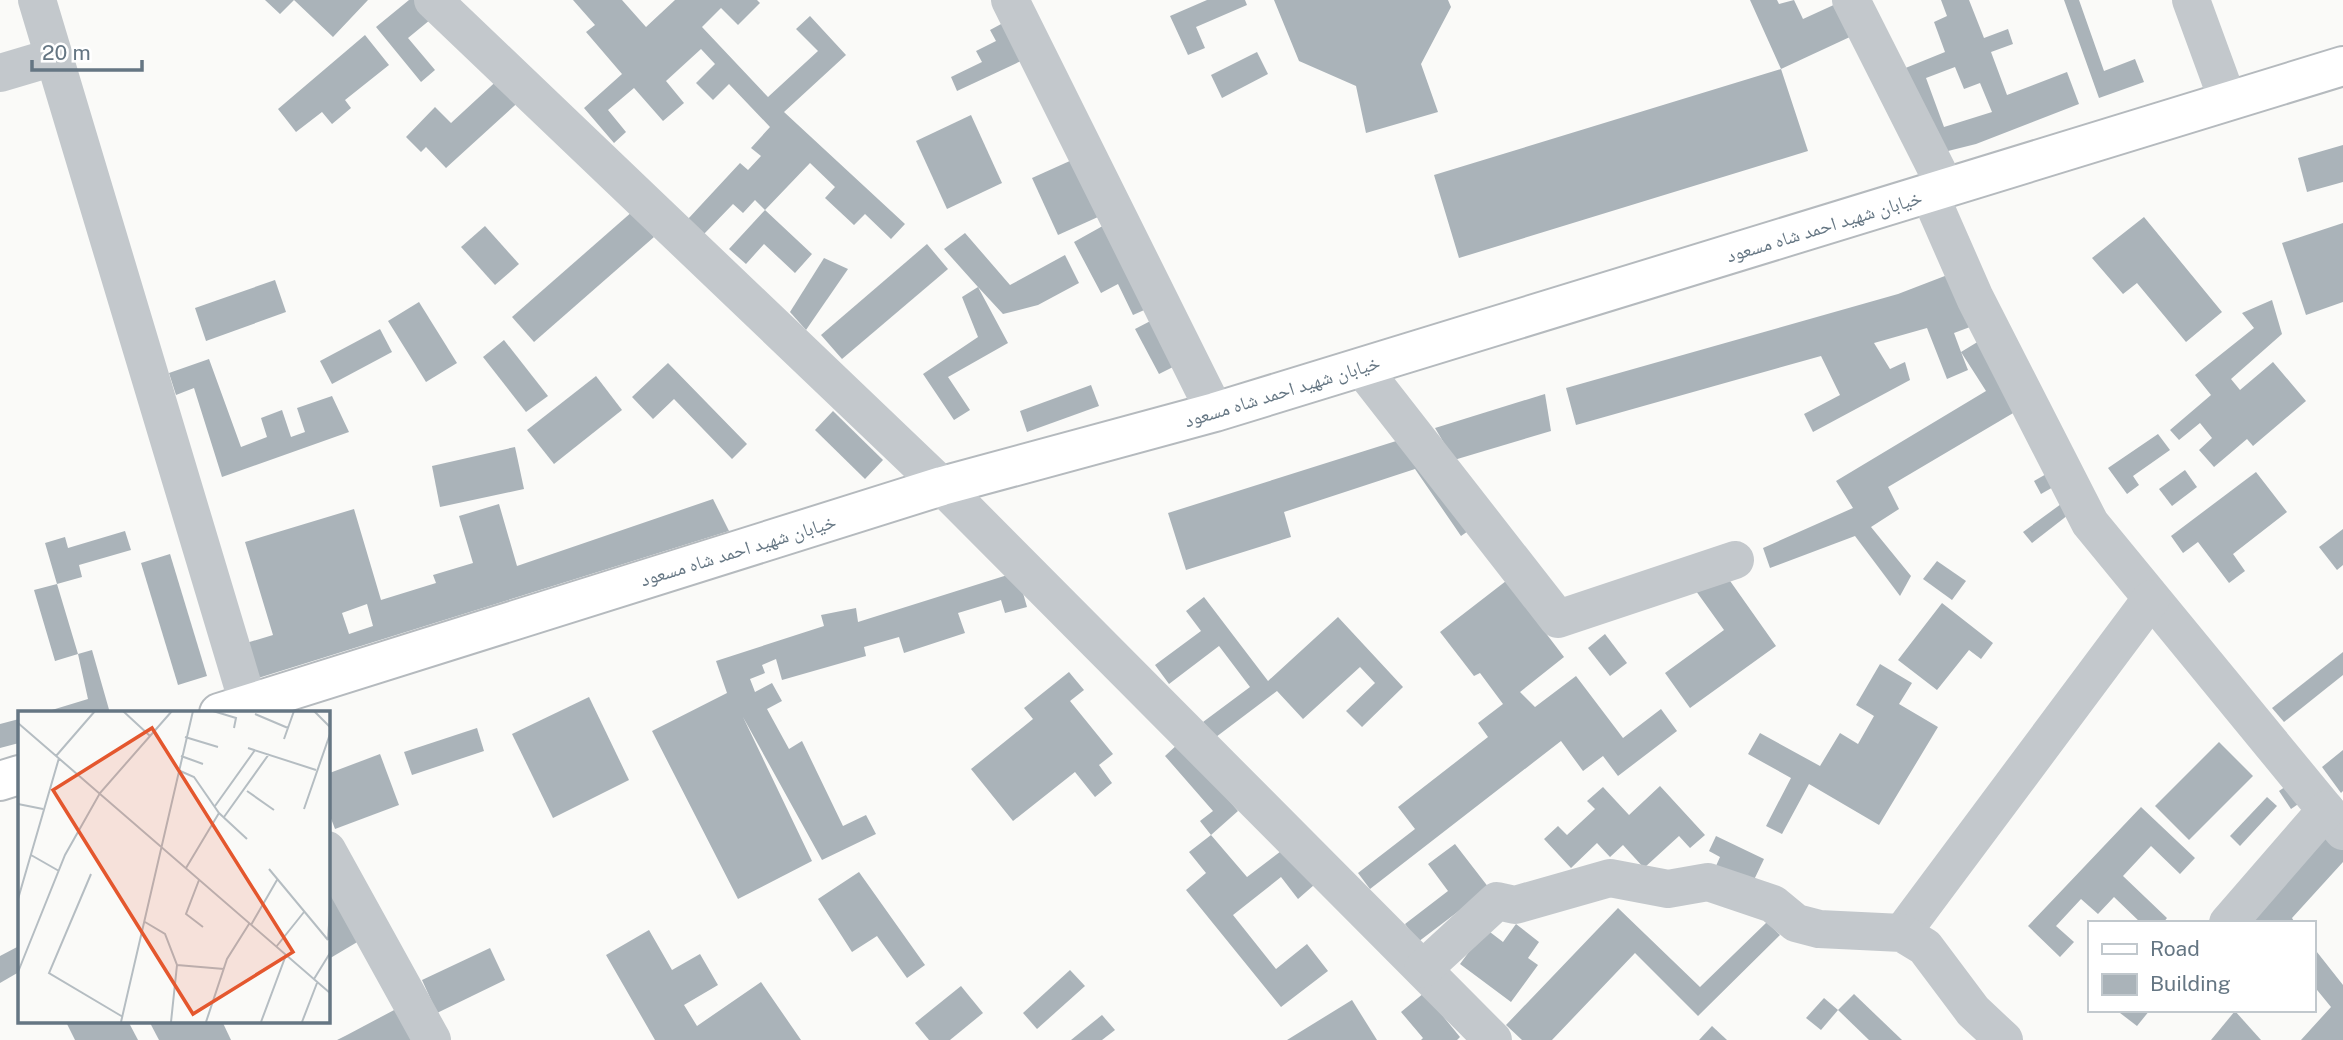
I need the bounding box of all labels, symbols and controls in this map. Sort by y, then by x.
scale bar [32,28,142,72]
text: 20 m [42,40,91,65]
street label: خیابان شهید احمد شاه مسعود [1724,186,1925,267]
street label: خیابان شهید احمد شاه مسعود [1182,351,1383,432]
street label: خیابان شهید احمد شاه مسعود [638,510,839,591]
inset map [18,711,329,1023]
legend [2088,921,2315,1012]
text: Road [2150,936,2200,961]
text: Building [2150,971,2231,996]

